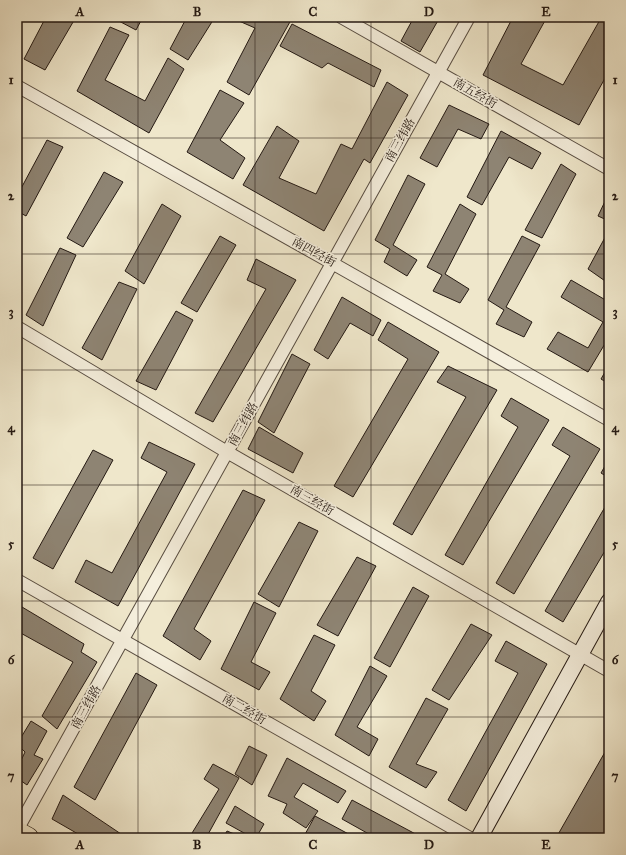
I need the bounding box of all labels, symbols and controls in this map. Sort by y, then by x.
text: A [75,4,85,20]
text: B [193,4,202,20]
text: C [309,4,318,20]
text: D [424,4,434,20]
text: E [541,4,551,20]
text: 1 [8,72,14,88]
text: 1 [612,72,618,88]
street label: 南五经街 [451,75,500,112]
street label: 南三纬路 [382,116,418,164]
text: 2 [8,188,15,204]
text: 2 [612,188,619,204]
street label: 南四经街 [290,234,339,270]
text: 3 [8,304,14,320]
text: 3 [612,304,618,320]
street label: 南三纬路 [225,400,261,448]
text: 4 [7,420,15,436]
text: 4 [611,420,619,436]
street label: 南三经街 [288,482,337,519]
text: 5 [8,536,15,552]
text: 5 [612,536,619,552]
text: 6 [8,652,16,668]
text: 6 [612,652,620,668]
street label: 南三纬路 [68,683,104,731]
street label: 南二经街 [220,691,269,728]
text: 7 [8,768,15,784]
text: 7 [612,768,619,784]
text: A [75,837,85,853]
text: B [193,837,202,853]
text: C [309,837,318,853]
text: D [424,837,434,853]
text: E [541,837,551,853]

